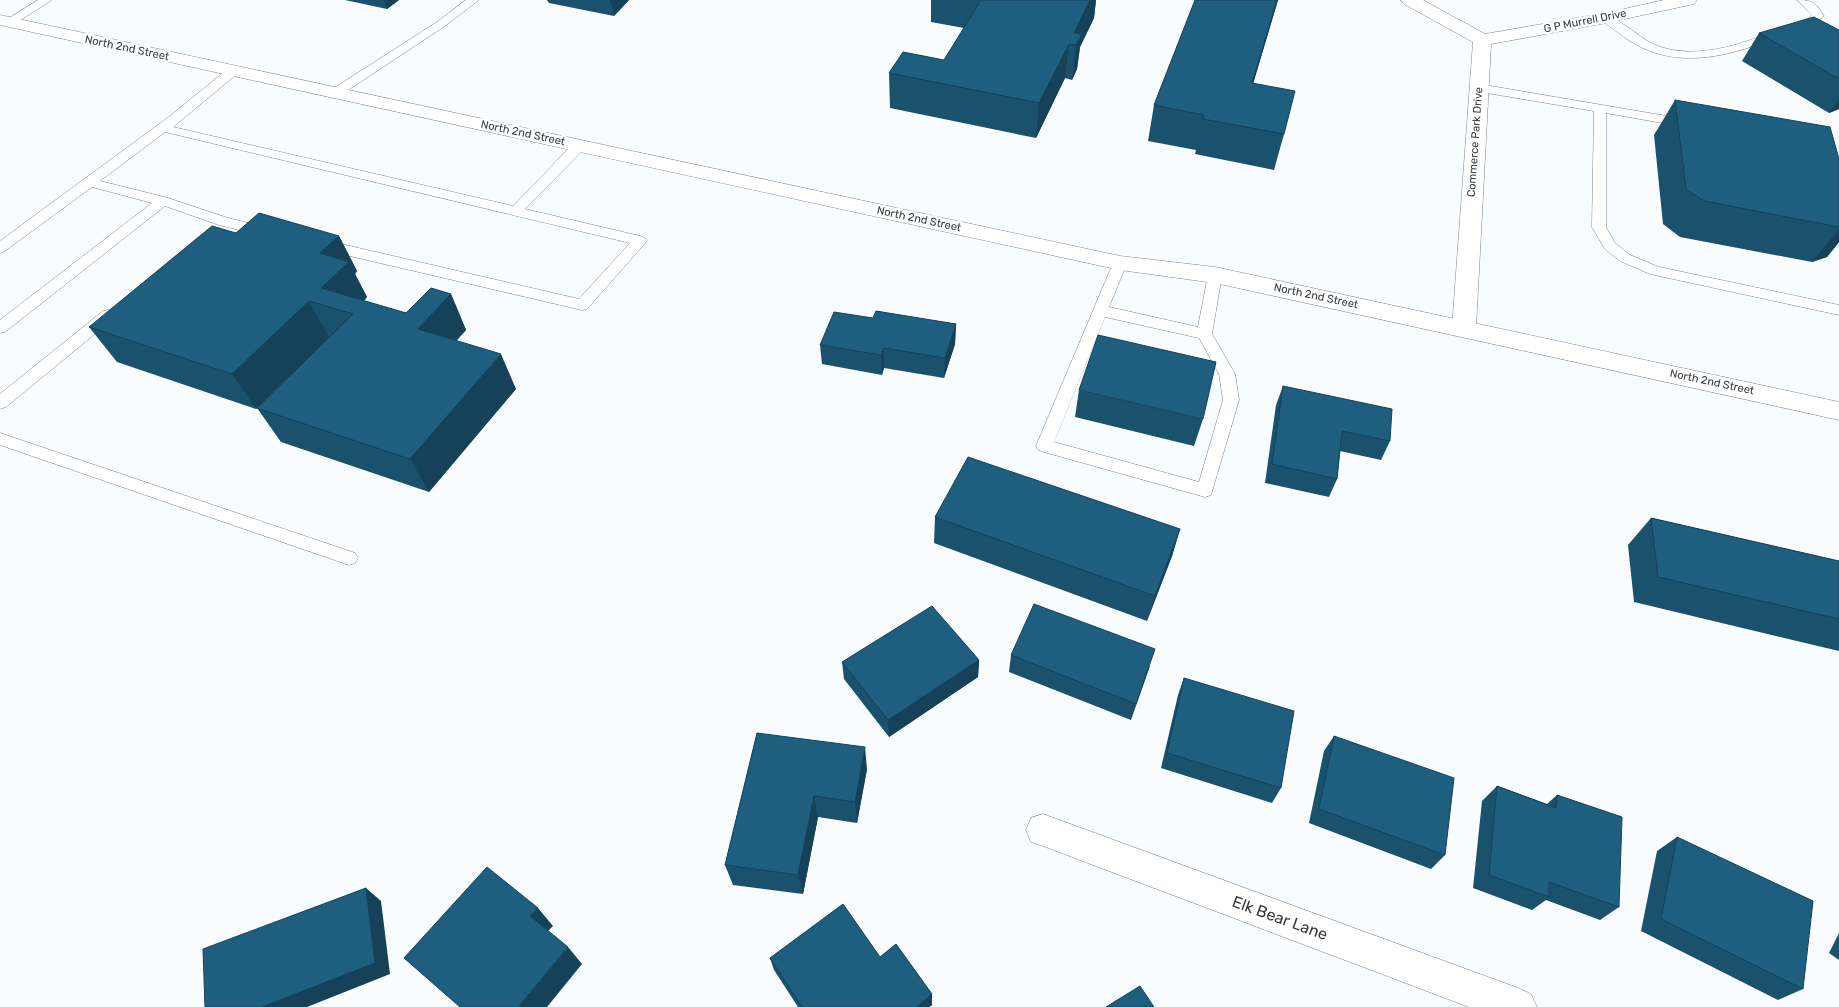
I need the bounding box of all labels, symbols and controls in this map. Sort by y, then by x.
street label: G P Murrell Drive [1543,7,1627,35]
street label: North 2nd Street [84,33,171,63]
street label: Commerce Park Drive [1465,87,1485,197]
street label: North 2nd Street [480,118,567,148]
street label: North 2nd Street [876,204,963,234]
street label: North 2nd Street [1273,281,1360,311]
street label: North 2nd Street [1669,367,1756,397]
street label: Elk Bear Lane [1230,892,1330,944]

